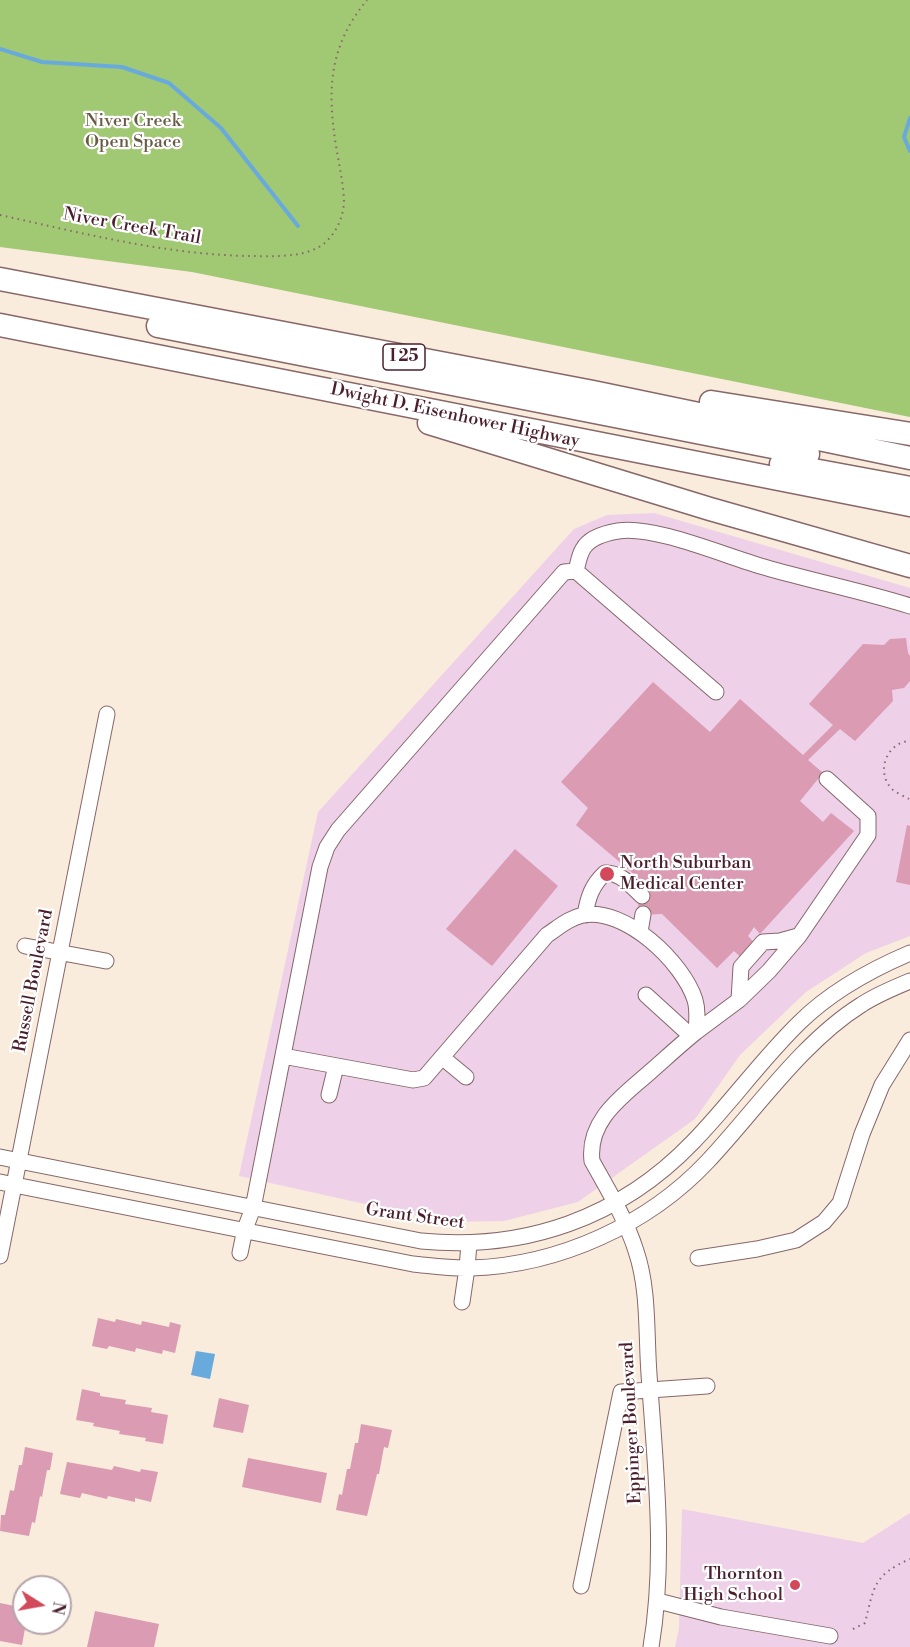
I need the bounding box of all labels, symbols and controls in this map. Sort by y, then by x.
park label: Niver Creek Open Space [85,111,181,154]
street label: Niver Creek Trail [61,204,203,250]
road number: I 25 [383,344,425,370]
street label: Dwight D. Eisenhower Highway [329,379,581,453]
place label: North Suburban Medical Center [620,853,751,896]
marker: North Suburban Medical Center [598,865,616,883]
street label: Russell Boulevard [10,908,58,1054]
street label: Grant Street [364,1199,466,1235]
street label: Eppinger Boulevard [617,1341,647,1505]
place label: Thornton High School [683,1564,783,1606]
north arrow [12,1575,72,1635]
marker: Thornton High School [788,1578,802,1592]
text: N [47,1600,69,1616]

